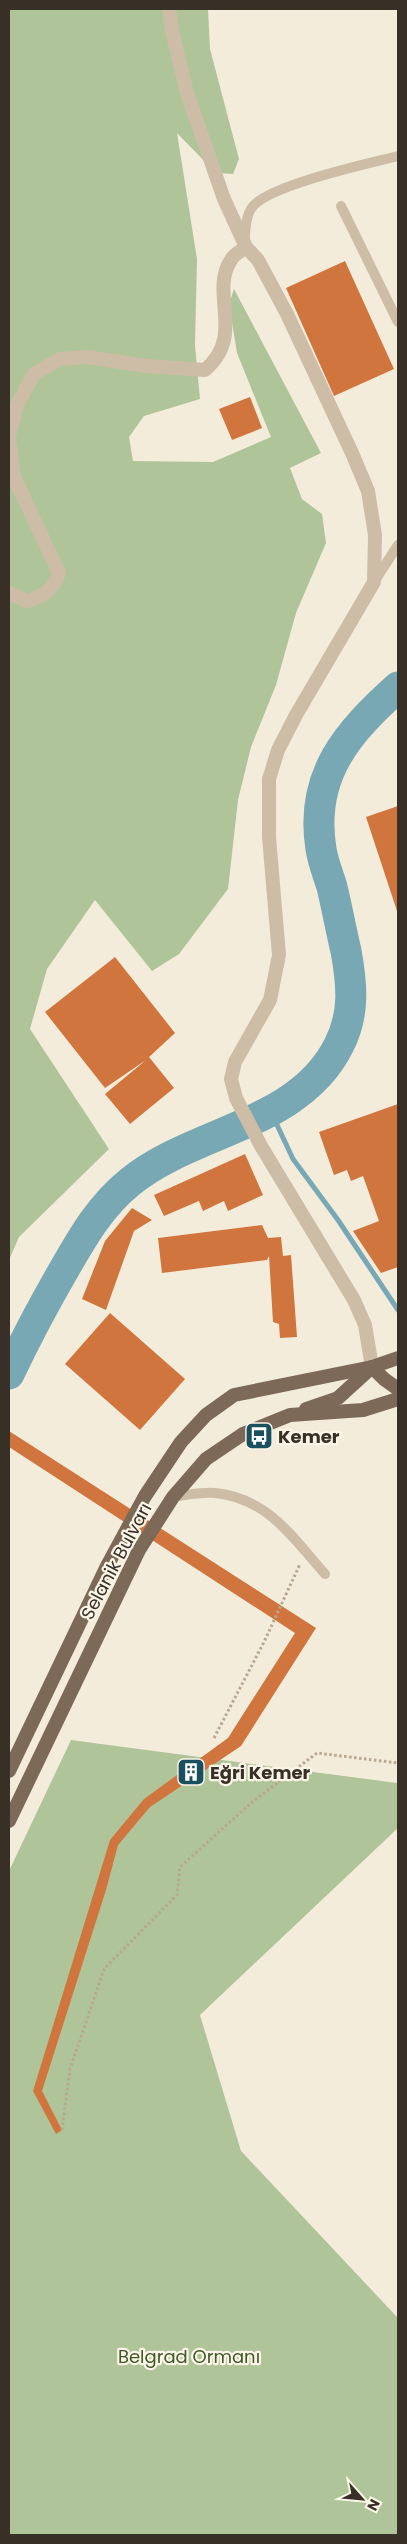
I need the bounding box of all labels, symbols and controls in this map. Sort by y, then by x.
bus stop icon: Kemer [244,1421,274,1451]
place label: Kemer [278,1424,340,1449]
street label: Selanik Bulvarı [75,1498,157,1624]
building icon: Eğri Kemer [176,1757,206,1787]
place label: Eğri Kemer [210,1760,311,1785]
park label: Belgrad Ormanı [118,2344,260,2369]
north arrow [337,2474,387,2524]
text: N [362,2496,385,2514]

